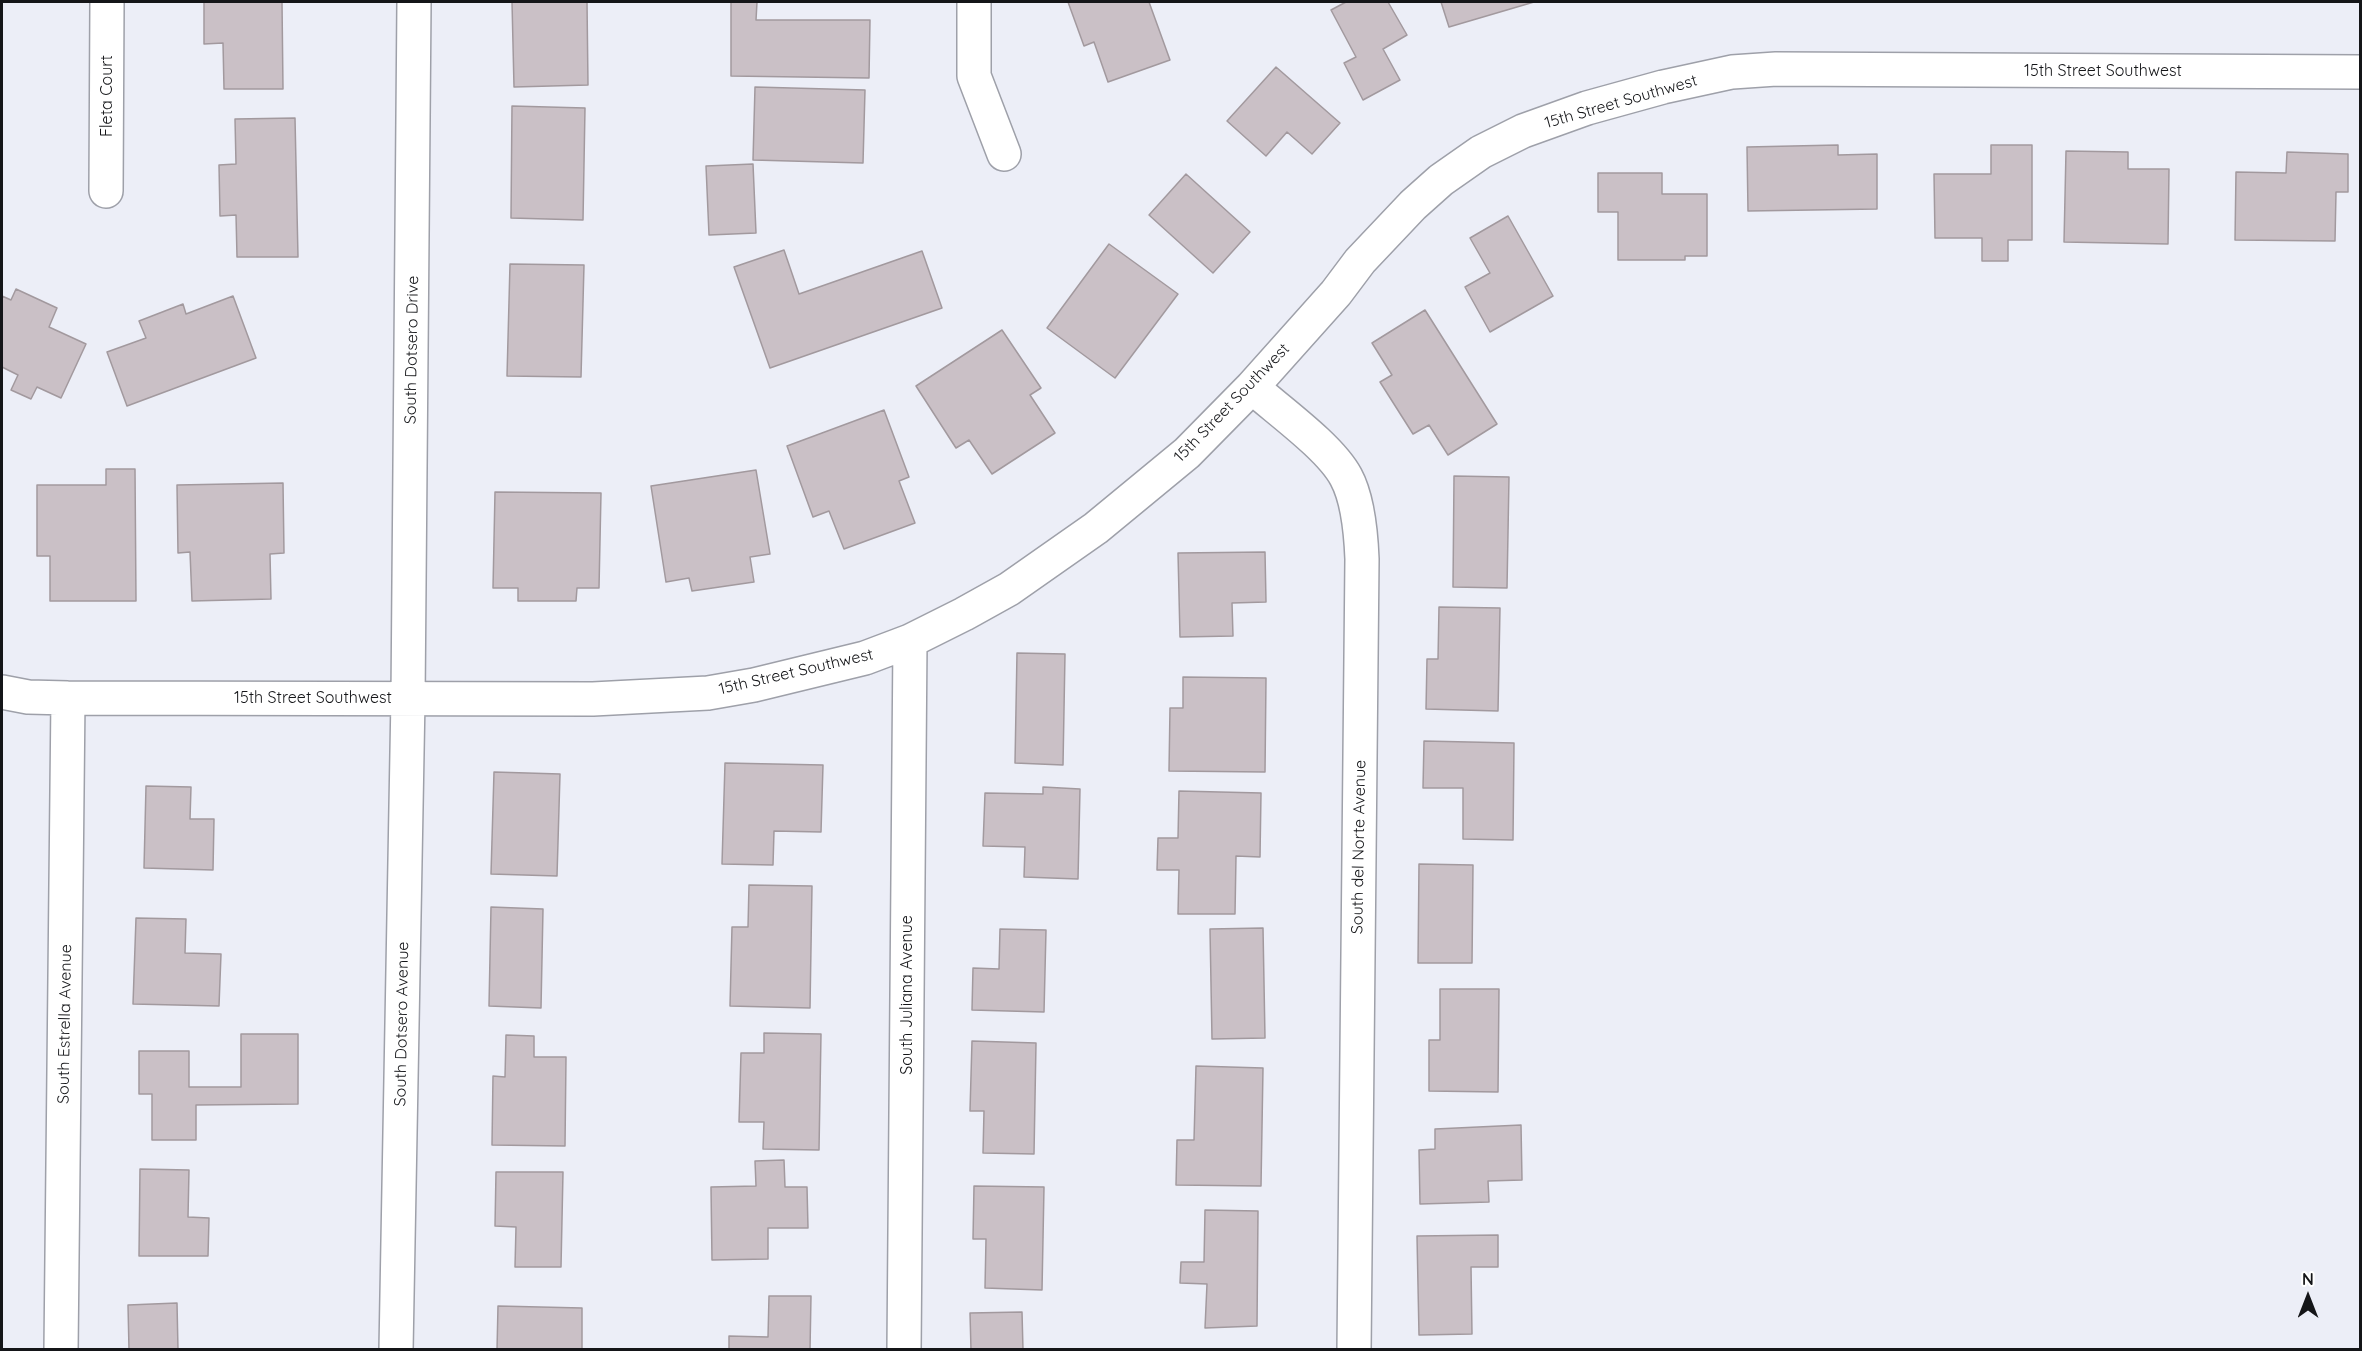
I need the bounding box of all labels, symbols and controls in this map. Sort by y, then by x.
street label: Fleta Court [97,55,117,137]
street label: 15th Street Southwest [2024,61,2182,81]
street label: 15th Street Southwest [1542,71,1700,133]
street label: South Dotsero Drive [401,276,423,424]
street label: 15th Street Southwest [1170,340,1294,466]
street label: 15th Street Southwest [717,645,875,699]
street label: 15th Street Southwest [234,688,392,708]
street label: South del Norte Avenue [1348,760,1370,934]
street label: South Juliana Avenue [897,915,917,1075]
street label: South Dotsero Avenue [391,941,413,1107]
street label: South Estrella Avenue [54,944,76,1104]
north arrow [2278,1267,2338,1327]
text: N [2302,1269,2314,1289]

